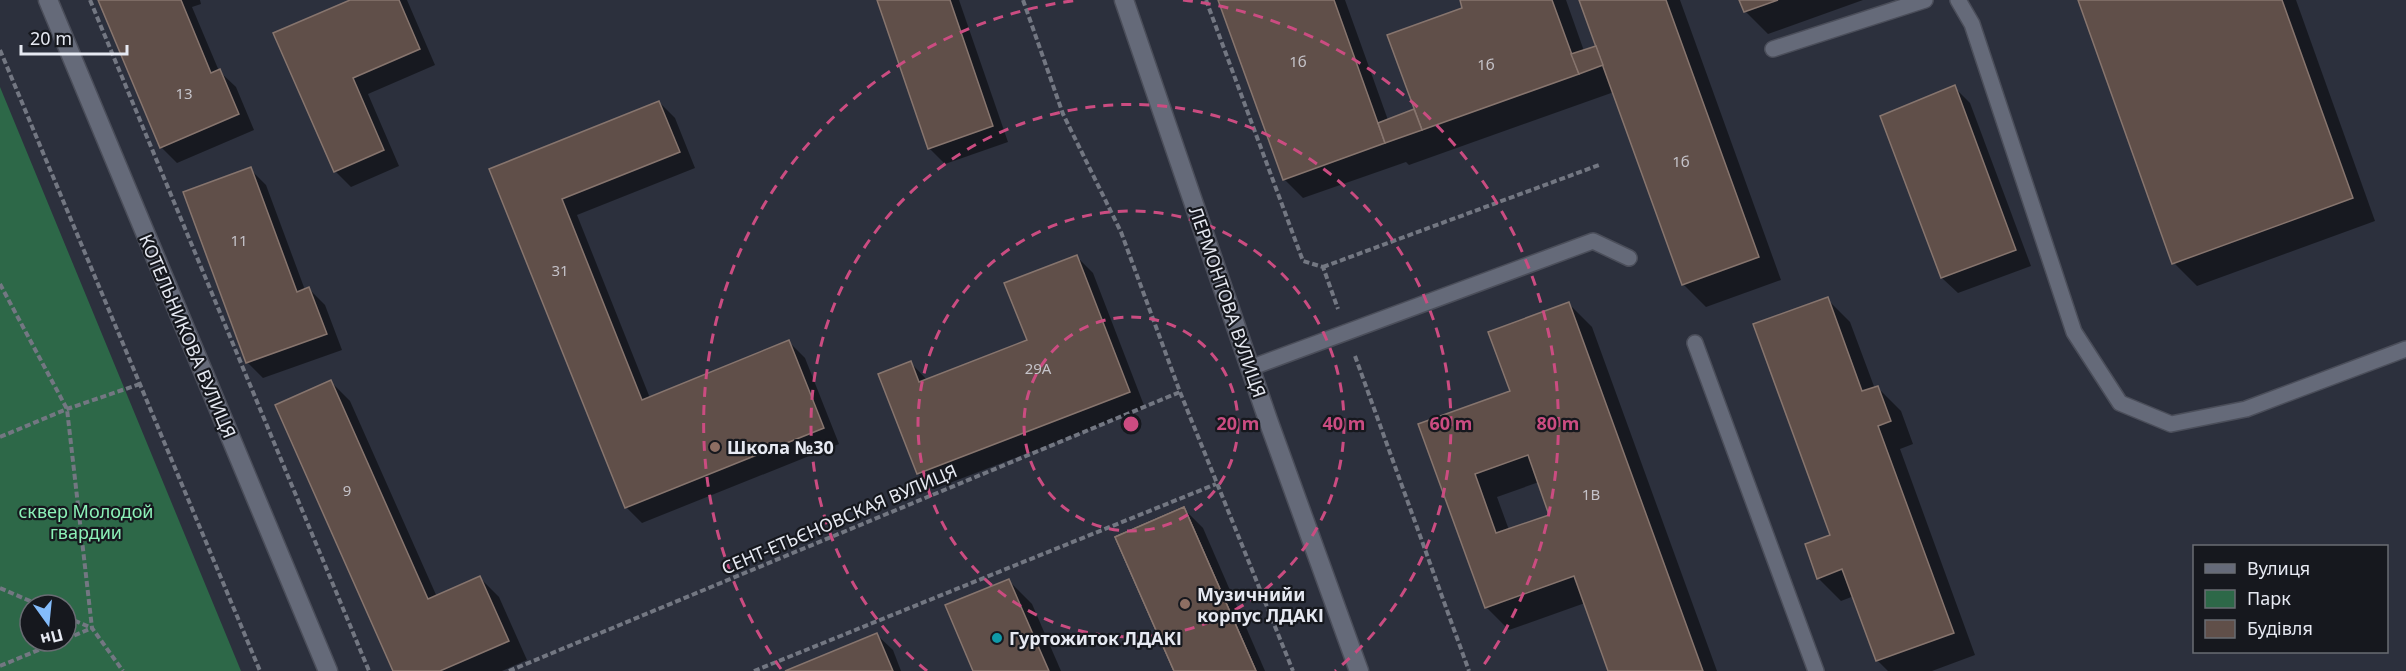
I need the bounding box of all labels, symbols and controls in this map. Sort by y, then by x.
scale bar [21,18,128,56]
text: 20 m [30,26,72,50]
house number: 1б [1289,51,1307,71]
house number: 1б [1477,54,1495,74]
house number: 13 [175,83,193,103]
house number: 1б [1672,151,1690,171]
street label: ЛЕРМОНТОВА ВУЛИЦЯ [1184,203,1272,401]
street label: КОТЕЛЬНИКОВА ВУЛИЦЯ [134,230,242,442]
house number: 11 [230,230,248,250]
house number: 31 [551,260,569,280]
house number: 29А [1025,358,1052,378]
text: 20 m [1217,411,1259,435]
text: 40 m [1323,411,1365,435]
text: 60 m [1430,411,1472,435]
text: 80 m [1537,411,1579,435]
centre of rings [1121,414,1141,434]
place label: Школа №30 [727,435,834,459]
marker: Школа №30 [708,440,722,454]
street label: СЕНТ-ЕТЬЄНОВСКАЯ ВУЛИЦЯ [718,458,960,580]
house number: 9 [343,480,351,500]
house number: 1В [1582,484,1600,504]
park label: сквер Молодой гвардии [18,499,154,544]
legend [2193,545,2388,653]
text: Вулиця [2247,556,2310,580]
place label: Музичнийи корпус ЛДАКІ [1197,582,1324,627]
text: Парк [2247,586,2291,610]
north arrow [18,593,78,653]
marker: Музичнийи корпус ЛДАКІ [1178,597,1192,611]
text: Будівля [2247,616,2313,640]
text: Пн [38,624,66,651]
place label: Гуртожиток ЛДАКІ [1009,626,1182,650]
marker: Гуртожиток ЛДАКІ [990,631,1004,645]

